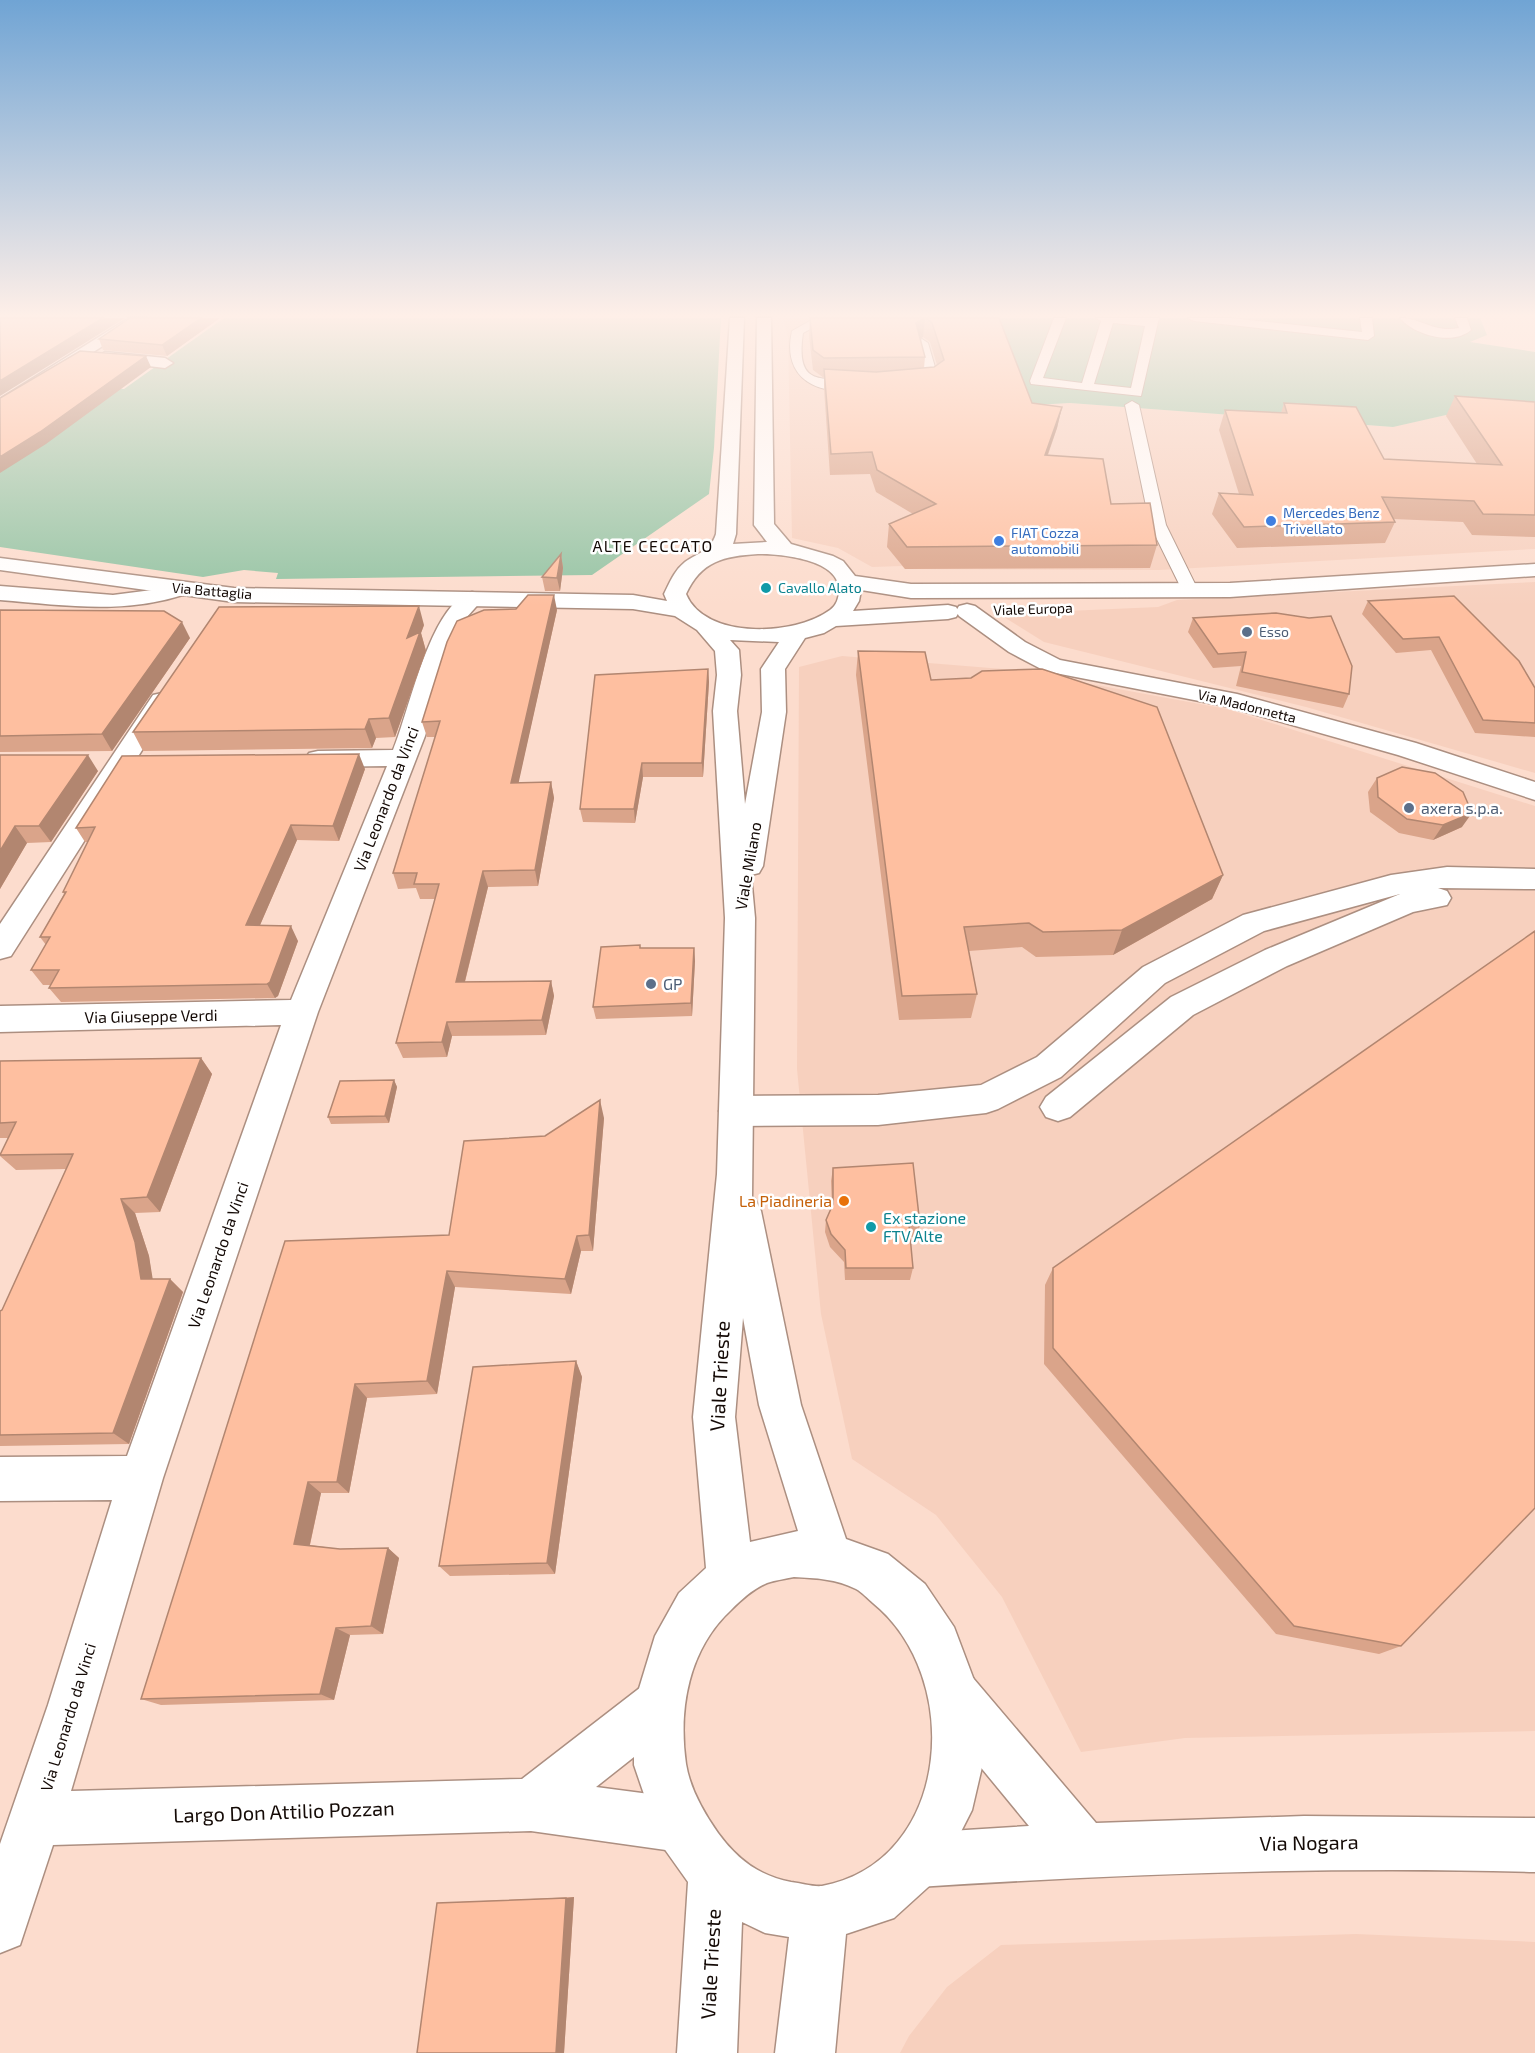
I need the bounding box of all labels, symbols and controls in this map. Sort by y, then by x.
place label: Mercedes Benz Trivellato [1283,504,1380,537]
marker: Mercedes Benz Trivellato [1264,514,1278,528]
place label: FIAT Cozza automobili [1011,524,1079,557]
marker: FIAT Cozza automobili [992,534,1006,548]
district label: ALTE CECCATO [592,536,714,555]
street label: Via Battaglia [171,579,253,602]
place label: Cavallo Alato [778,579,862,596]
marker: Cavallo Alato [759,581,773,595]
street label: Viale Europa [993,599,1073,618]
place label: Esso [1259,623,1289,640]
marker: Esso [1240,625,1254,639]
street label: Via Madonnetta [1196,685,1298,726]
street label: Via Leonardo da Vinci [349,724,422,874]
place label: axera s.p.a. [1421,798,1503,817]
marker: axera s.p.a. [1402,801,1416,815]
street label: Viale Milano [730,820,765,912]
place label: GP [663,974,683,993]
marker: GP [644,977,658,991]
street label: Via Giuseppe Verdi [84,1005,218,1026]
street label: Via Leonardo da Vinci [183,1179,252,1331]
place label: La Piadineria [739,1191,832,1210]
marker: La Piadineria [837,1194,851,1208]
place label: Ex stazione FTV Alte [883,1208,966,1245]
marker: Ex stazione FTV Alte [864,1220,878,1234]
street label: Viale Trieste [704,1320,734,1432]
street label: Via Leonardo da Vinci [36,1640,99,1793]
street label: Largo Don Attilio Pozzan [173,1795,395,1827]
street label: Via Nogara [1259,1829,1359,1855]
street label: Viale Trieste [695,1908,725,2020]

